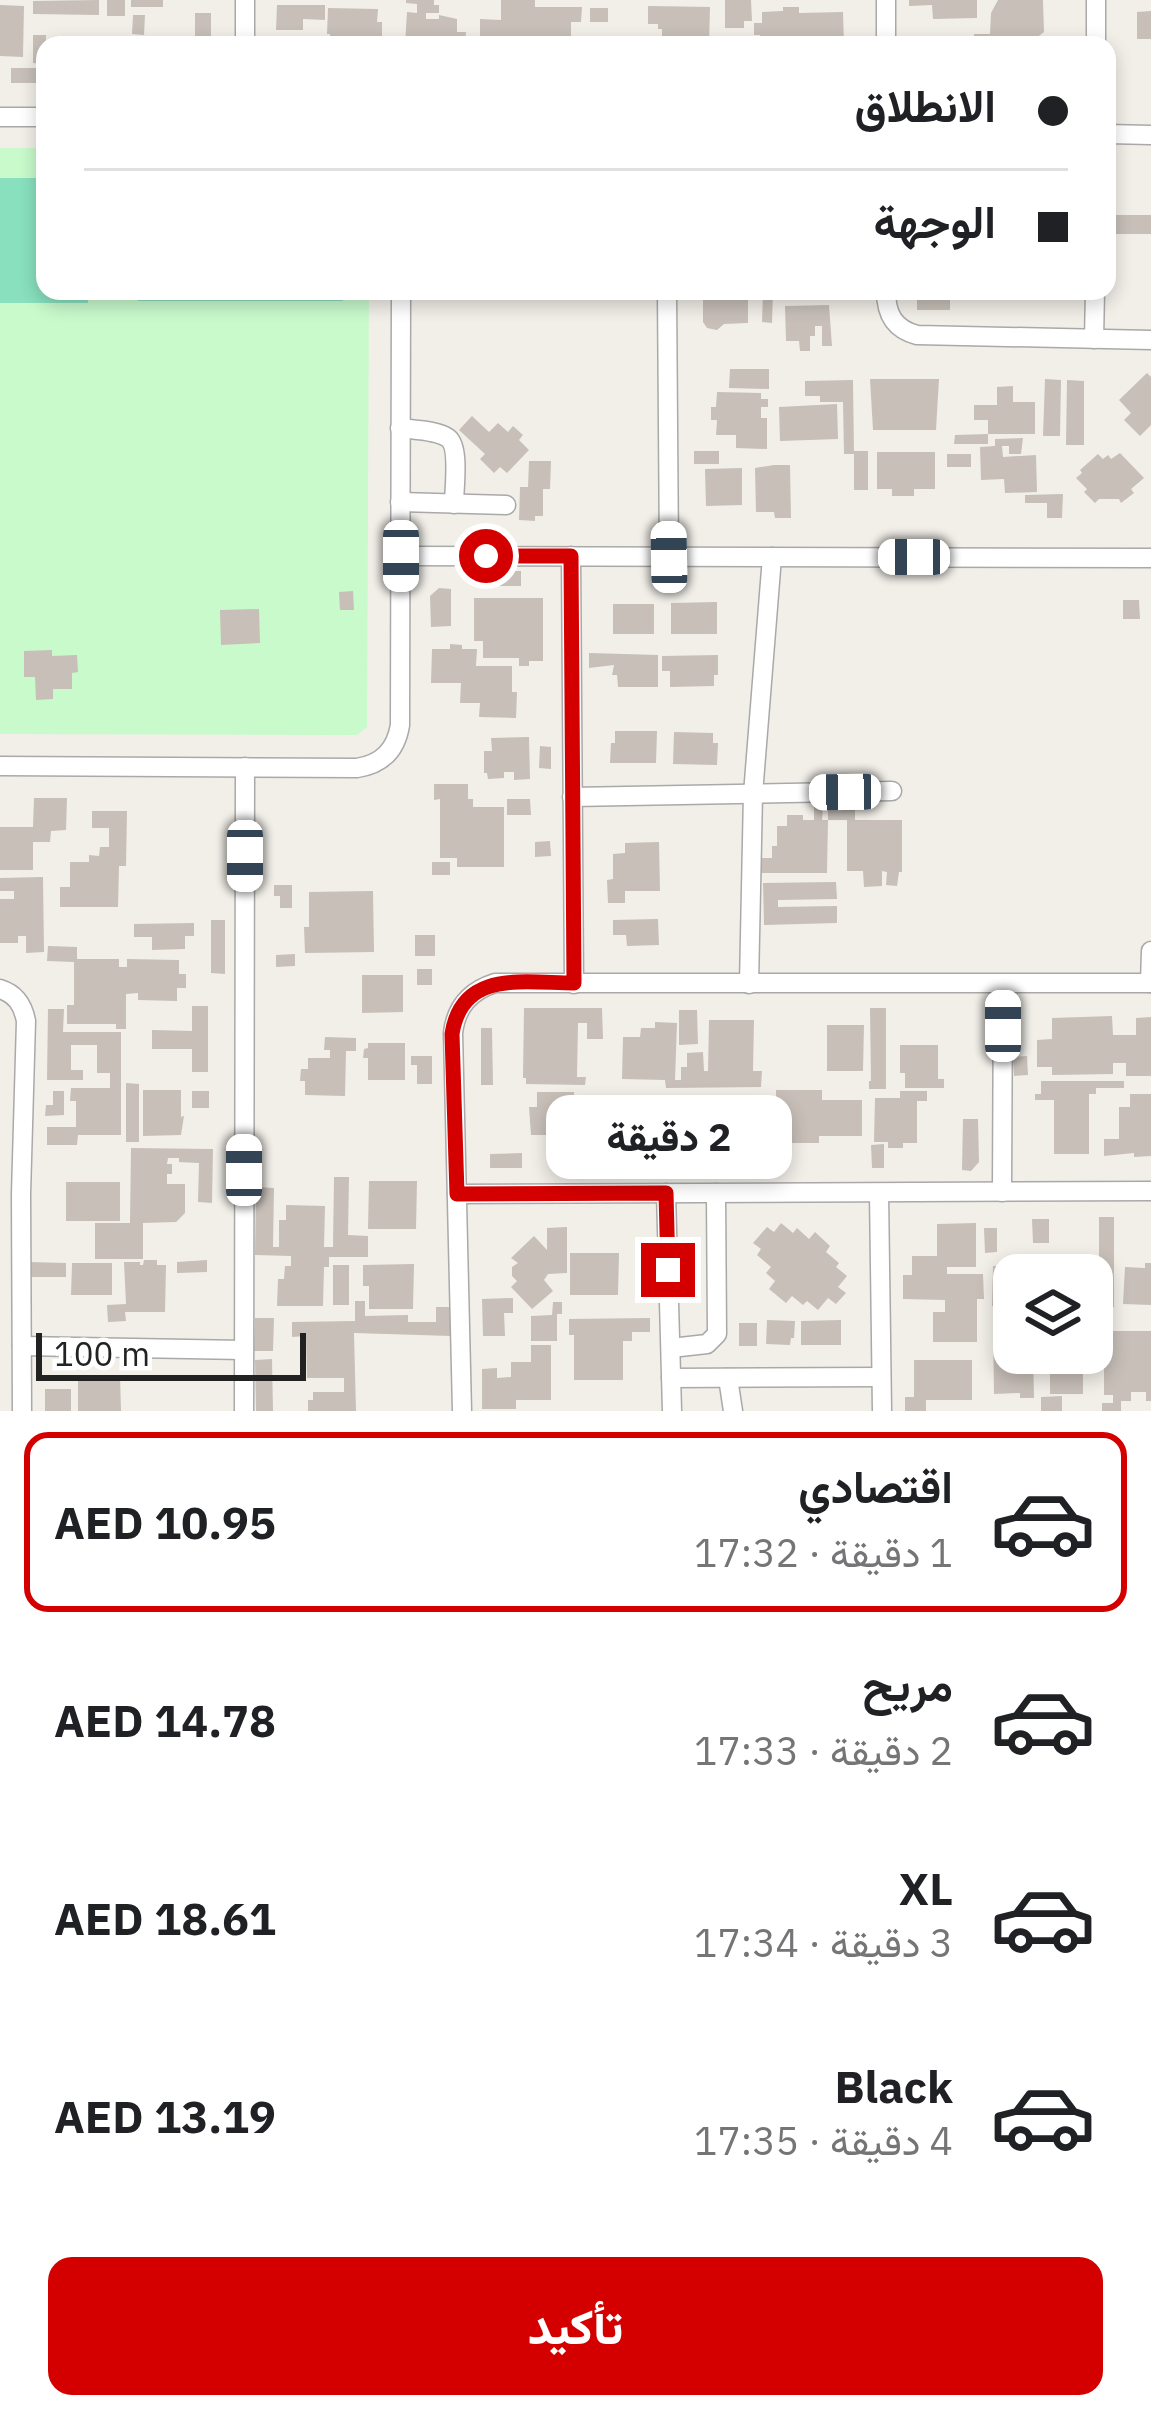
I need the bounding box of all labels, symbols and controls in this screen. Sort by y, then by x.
text: الانطلاق [855,76,996,134]
text: الوجهة [874,192,996,250]
car [383,520,419,592]
car [650,521,688,593]
route start [459,529,513,583]
car [878,539,950,575]
car [809,773,881,811]
car [227,820,263,892]
car [985,990,1021,1062]
callout: 2 دقيقة [545,1096,791,1180]
text: 2 دقيقة [607,1111,731,1162]
car [226,1134,262,1206]
route end [641,1243,695,1297]
map controls [993,1254,1113,1374]
button: layers [993,1254,1113,1374]
scale bar [36,1327,306,1380]
text: 100 m [54,1332,150,1375]
text: اقتصادي [798,1457,953,1515]
icon: car [989,1468,1097,1576]
text: AED 10.95 [54,1493,276,1551]
text: 1 دقيقة · 17:32 [694,1527,953,1578]
text: مريح [862,1655,953,1713]
icon: car [989,1666,1097,1774]
text: AED 14.78 [54,1691,276,1749]
text: 2 دقيقة · 17:33 [694,1725,953,1776]
text: XL [899,1859,953,1917]
icon: car [989,1864,1097,1972]
text: AED 18.61 [54,1889,276,1947]
text: 3 دقيقة · 17:34 [694,1917,953,1968]
text: Black [835,2057,953,2115]
icon: car [989,2062,1097,2170]
text: AED 13.19 [54,2087,276,2145]
text: 4 دقيقة · 17:35 [694,2115,953,2166]
button: تأكيد [48,2257,1103,2395]

